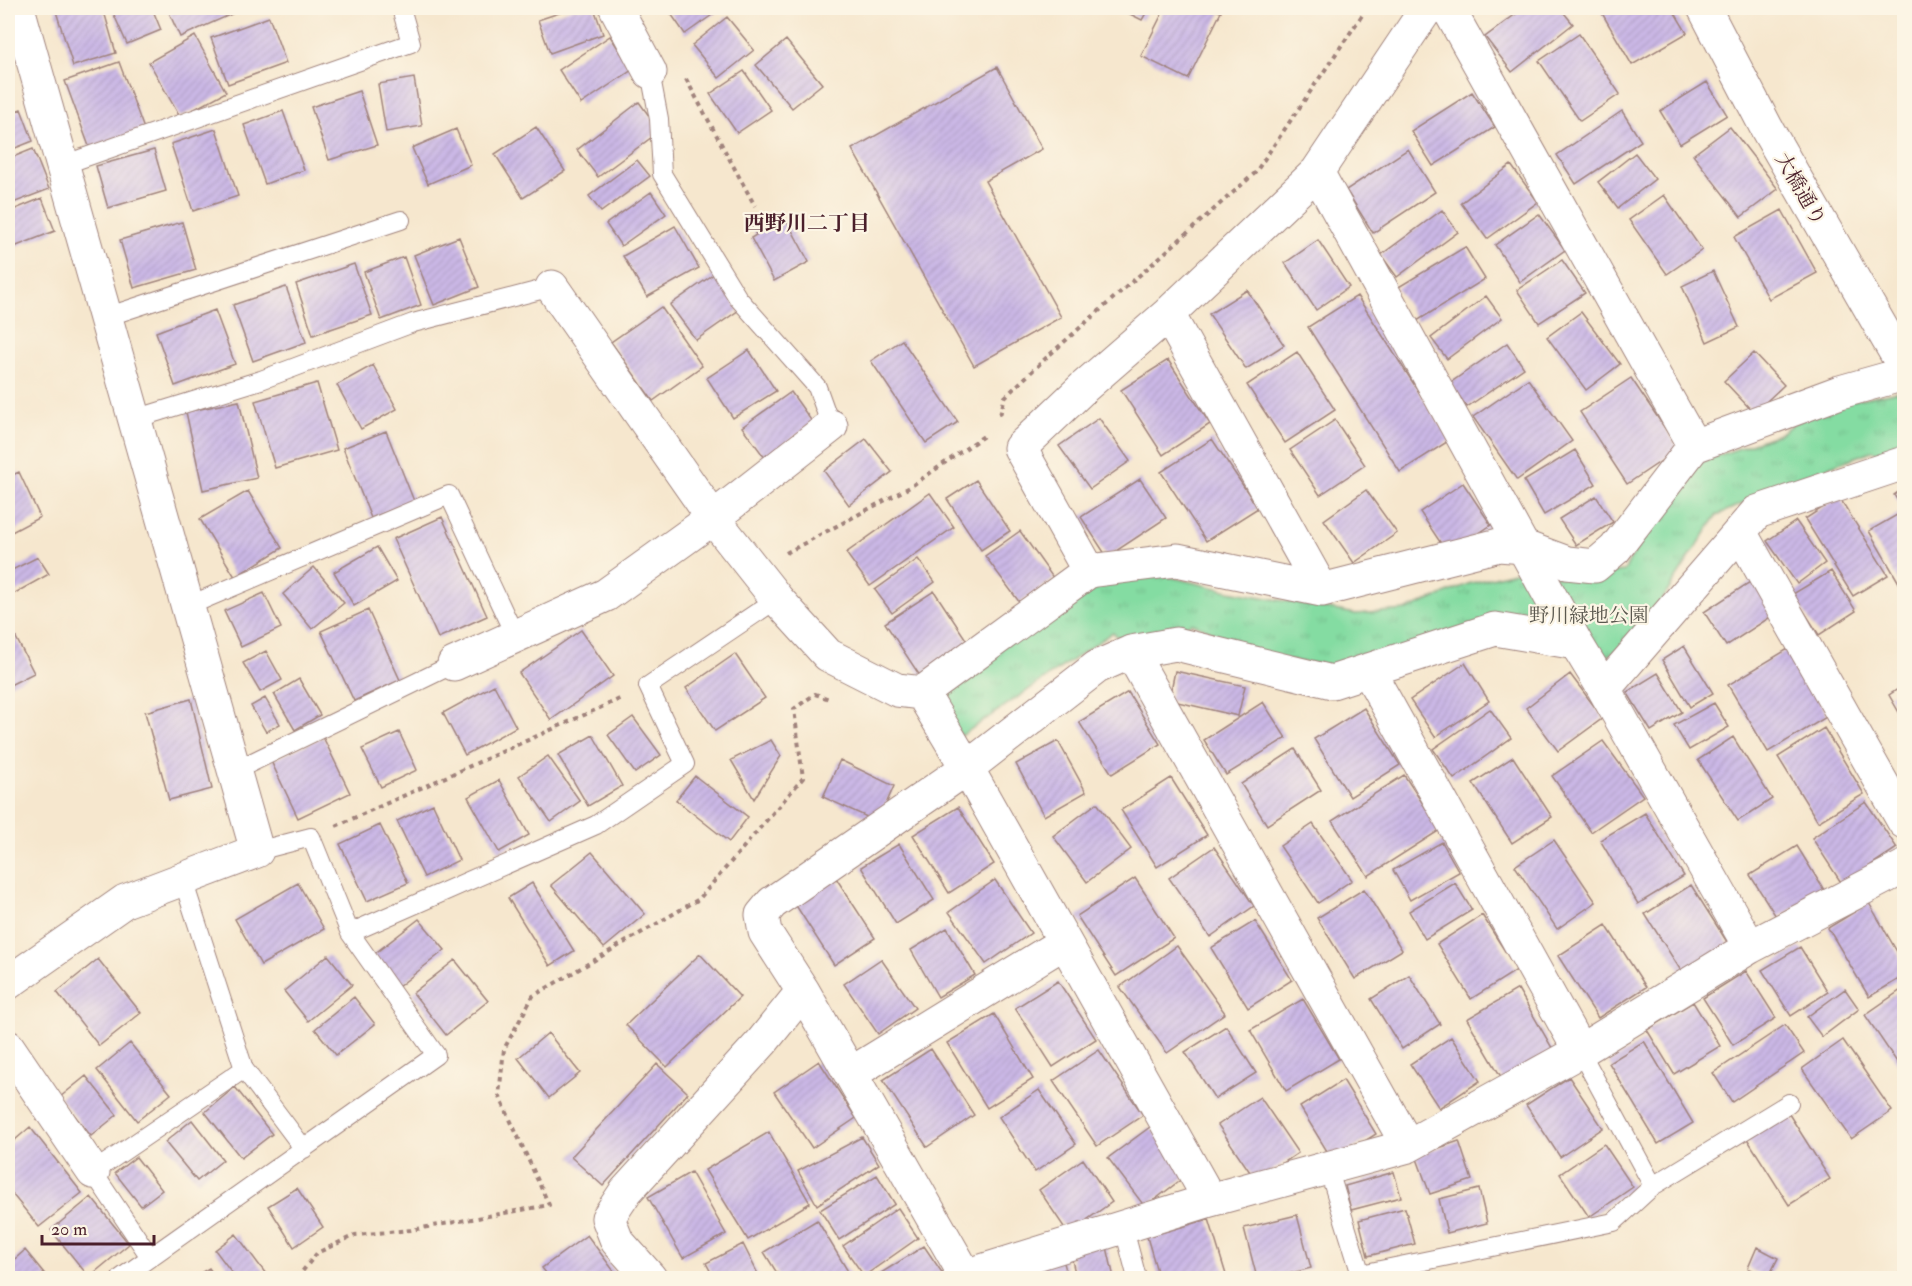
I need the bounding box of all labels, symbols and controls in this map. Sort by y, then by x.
street label: 大橋通り [1770,148,1831,230]
district label: 西野川二丁目 [744,210,870,237]
park label: 野川緑地公園 [1529,603,1649,628]
scale bar [42,1208,154,1246]
text: 20 m [51,1218,87,1241]

